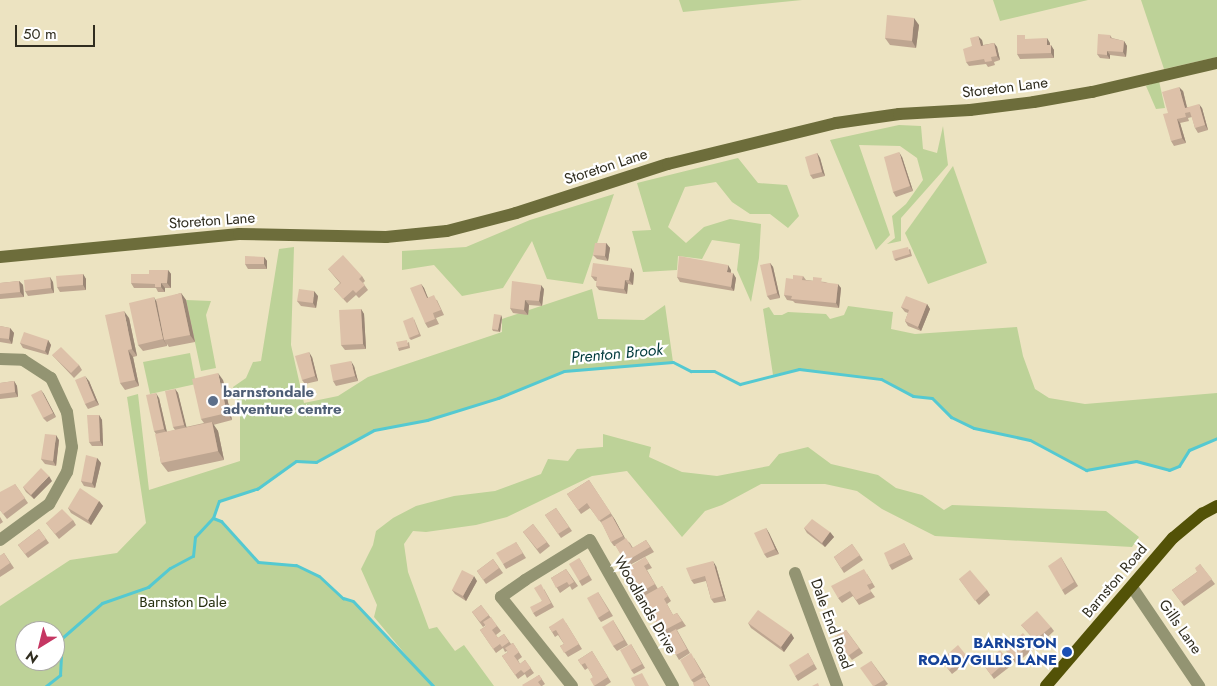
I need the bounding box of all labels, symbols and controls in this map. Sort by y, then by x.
scale bar [18,15,98,47]
text: 50 m [23,23,57,45]
street label: Storeton Lane [961,74,1049,102]
street label: Storeton Lane [562,145,650,189]
street label: Storeton Lane [168,209,256,233]
water label: Prenton Brook [570,340,664,368]
place label: barnstondale adventure centre [223,383,342,418]
marker: barnstondale adventure centre [207,395,219,407]
street label: Barnston Road [1079,540,1151,622]
street label: Woodlands Drive [610,553,680,657]
street label: Dale End Road [806,576,856,672]
park label: Barnston Dale [139,594,227,612]
street label: Gills Lane [1155,596,1205,658]
north arrow [15,621,65,671]
place label: BARNSTON ROAD/GILLS LANE [918,634,1057,669]
text: N [21,646,42,669]
marker: BARNSTON ROAD/GILLS LANE [1061,646,1073,658]

